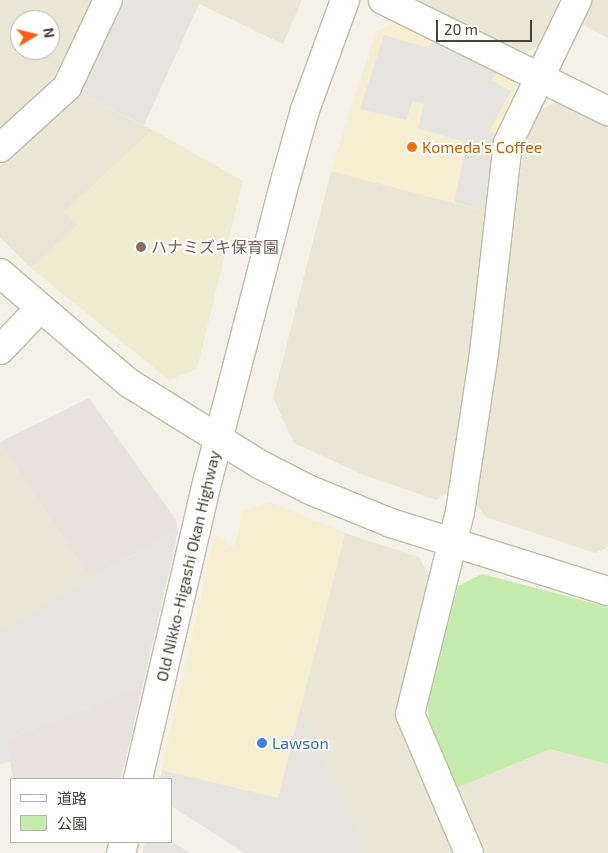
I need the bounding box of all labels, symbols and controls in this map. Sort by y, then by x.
north arrow [10,10,60,60]
scale bar [438,10,534,42]
text: 20 m [444,20,478,38]
text: N [40,26,59,39]
place label: Komeda's Coffee [422,137,542,157]
marker: Komeda's Coffee [406,141,418,153]
place label: ハナミズキ保育園 [151,237,279,257]
marker: ハナミズキ保育園 [135,241,147,253]
street label: Old Nikko-Higashi Okan Highway [152,449,224,683]
place label: Lawson [272,733,329,753]
marker: Lawson [256,737,268,749]
legend [10,778,172,843]
text: 道路 [57,789,87,807]
text: 公園 [57,814,87,832]

